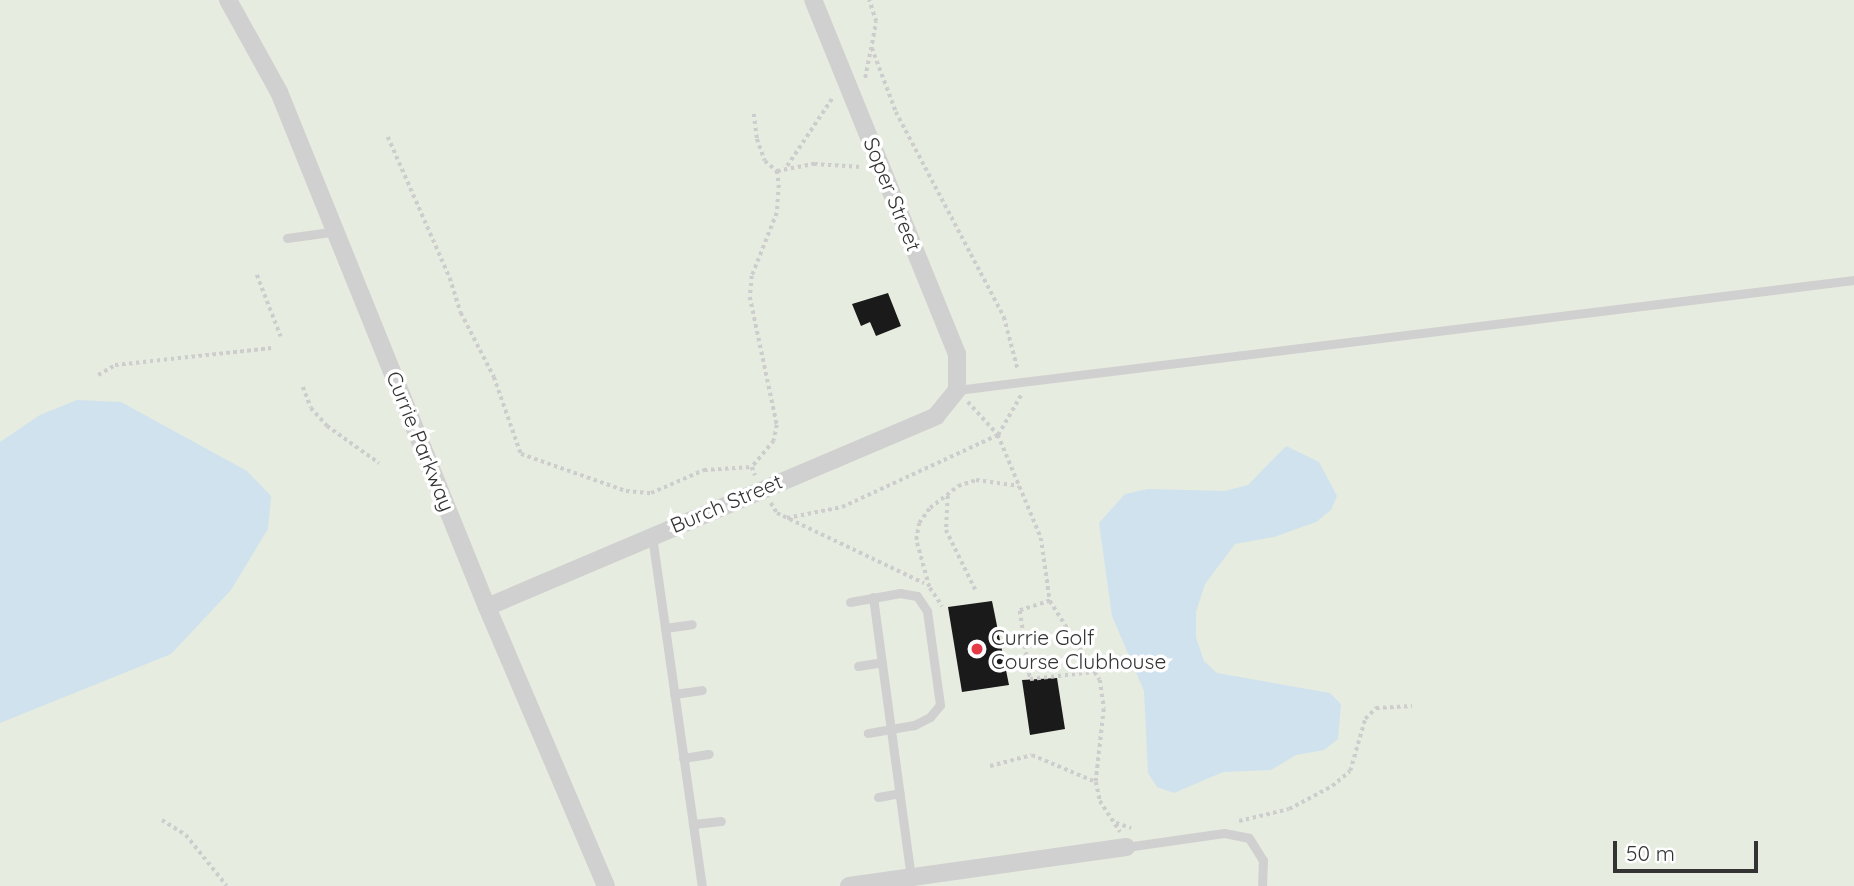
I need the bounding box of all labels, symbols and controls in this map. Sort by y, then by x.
street label: Soper Street [859,134,927,254]
street label: Currie Parkway [381,367,461,515]
street label: Burch Street [666,468,786,538]
place label: Currie Golf Course Clubhouse [991,624,1166,674]
marker: Currie Golf Course Clubhouse [969,641,985,657]
scale bar [1616,826,1761,870]
text: 50 m [1626,840,1675,866]

